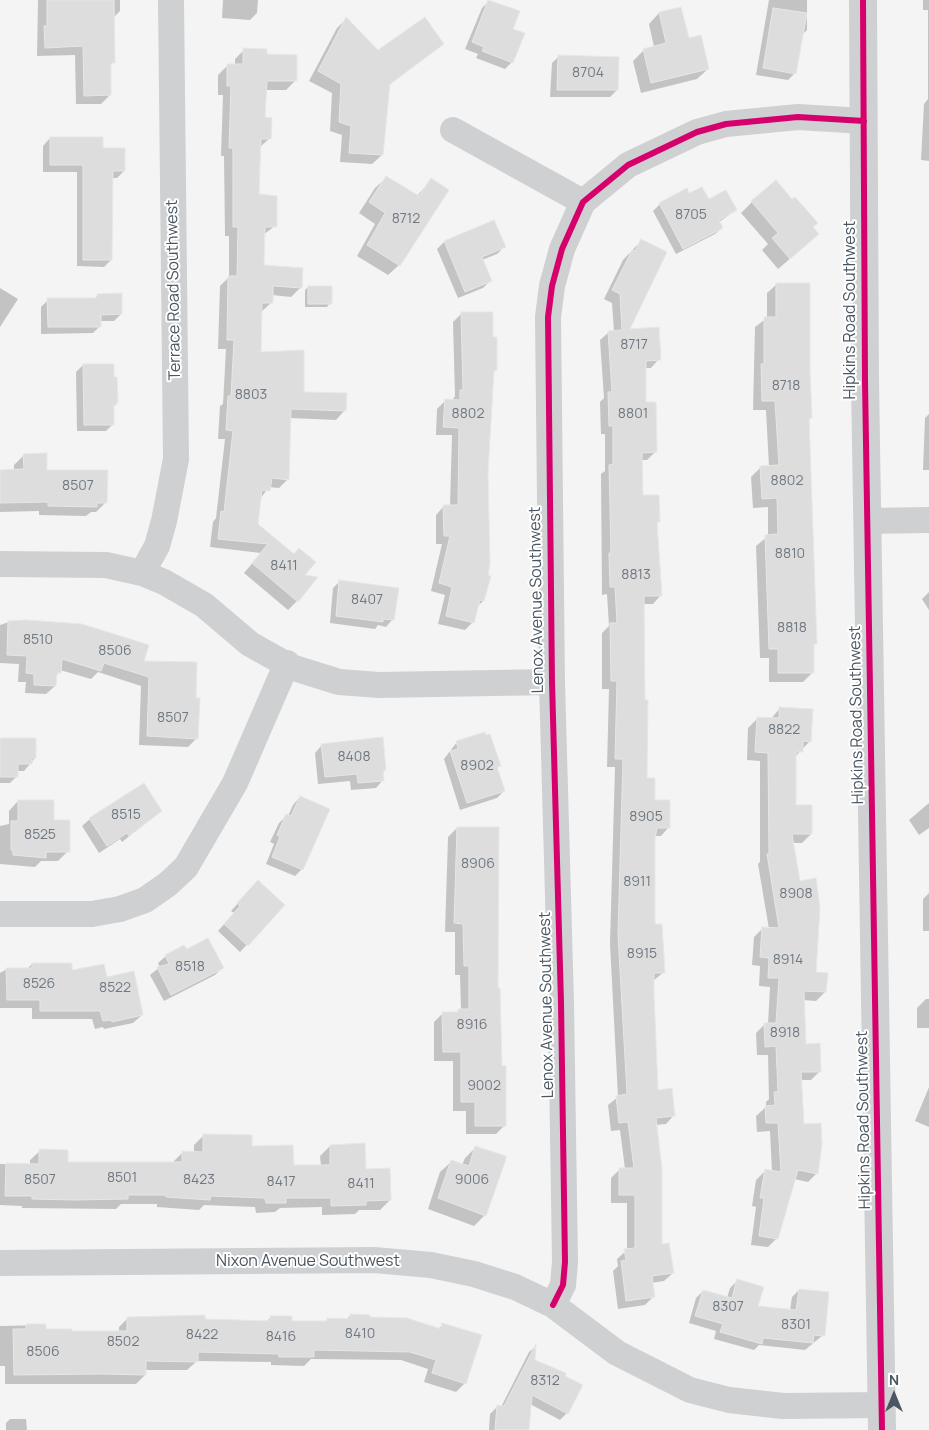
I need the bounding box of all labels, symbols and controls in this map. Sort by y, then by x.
house number: 8704 [572,65,604,81]
street label: Terrace Road Southwest [163,199,185,381]
house number: 8705 [675,207,707,223]
house number: 8712 [392,211,420,227]
street label: Hipkins Road Southwest [841,221,861,399]
house number: 8717 [620,337,648,353]
house number: 8718 [772,378,800,394]
house number: 8803 [235,387,267,403]
house number: 8802 [452,406,484,422]
house number: 8801 [618,406,648,422]
house number: 8802 [771,473,803,489]
house number: 8507 [62,478,94,494]
street label: Lenox Avenue Southwest [526,507,548,693]
house number: 8810 [775,546,805,562]
house number: 8411 [270,558,298,574]
house number: 8813 [621,567,651,583]
house number: 8407 [351,592,383,608]
house number: 8818 [777,620,807,636]
street label: Hipkins Road Southwest [846,625,868,805]
house number: 8510 [23,632,53,648]
house number: 8506 [98,643,132,659]
house number: 8507 [157,710,189,726]
house number: 8822 [768,722,800,738]
house number: 8408 [337,749,371,765]
house number: 8902 [460,758,494,774]
house number: 8515 [111,807,141,823]
house number: 8905 [629,809,663,825]
house number: 8525 [24,827,56,843]
house number: 8906 [461,856,495,872]
house number: 8911 [623,874,651,890]
house number: 8908 [779,886,813,902]
street label: Lenox Avenue Southwest [536,912,558,1098]
house number: 8915 [627,946,657,962]
house number: 8914 [773,952,803,968]
house number: 8518 [175,959,205,975]
house number: 8526 [23,976,55,992]
house number: 8522 [99,980,131,996]
house number: 8916 [457,1017,487,1033]
house number: 8918 [770,1025,800,1041]
street label: Hipkins Road Southwest [853,1030,875,1210]
house number: 9002 [467,1078,501,1094]
house number: 8501 [107,1170,137,1186]
house number: 8507 [24,1172,56,1188]
house number: 8423 [183,1172,215,1188]
house number: 9006 [455,1172,489,1188]
house number: 8417 [267,1174,295,1190]
house number: 8411 [347,1176,375,1192]
street label: Nixon Avenue Southwest [216,1252,400,1272]
house number: 8307 [712,1299,744,1315]
house number: 8301 [781,1317,811,1333]
house number: 8410 [345,1326,375,1342]
house number: 8422 [186,1327,218,1343]
house number: 8416 [266,1329,296,1345]
house number: 8502 [107,1334,139,1350]
house number: 8506 [26,1344,60,1360]
north arrow [869,1370,919,1420]
text: N [889,1370,899,1389]
house number: 8312 [530,1373,560,1389]

